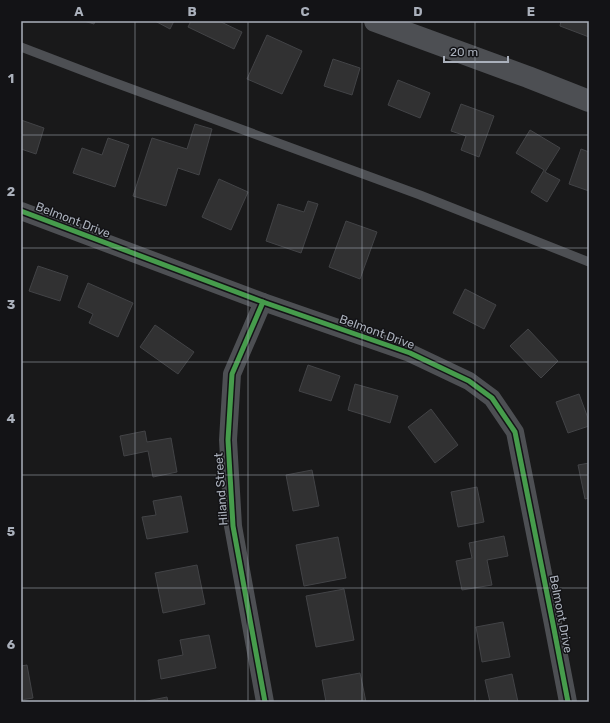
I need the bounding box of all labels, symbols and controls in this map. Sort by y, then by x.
text: A [74,4,84,19]
text: B [187,4,197,19]
text: C [300,4,310,19]
text: D [413,4,423,19]
text: E [527,4,535,19]
scale bar [444,38,508,64]
text: 20 m [450,45,478,59]
text: 1 [8,71,14,86]
text: 2 [7,184,15,199]
street label: Belmont Drive [34,199,113,241]
text: 3 [7,297,16,312]
street label: Belmont Drive [338,312,417,352]
text: 4 [7,411,16,426]
street label: Hiland Street [211,452,231,526]
text: 5 [7,524,15,539]
street label: Belmont Drive [547,574,575,654]
text: 6 [7,637,16,652]

